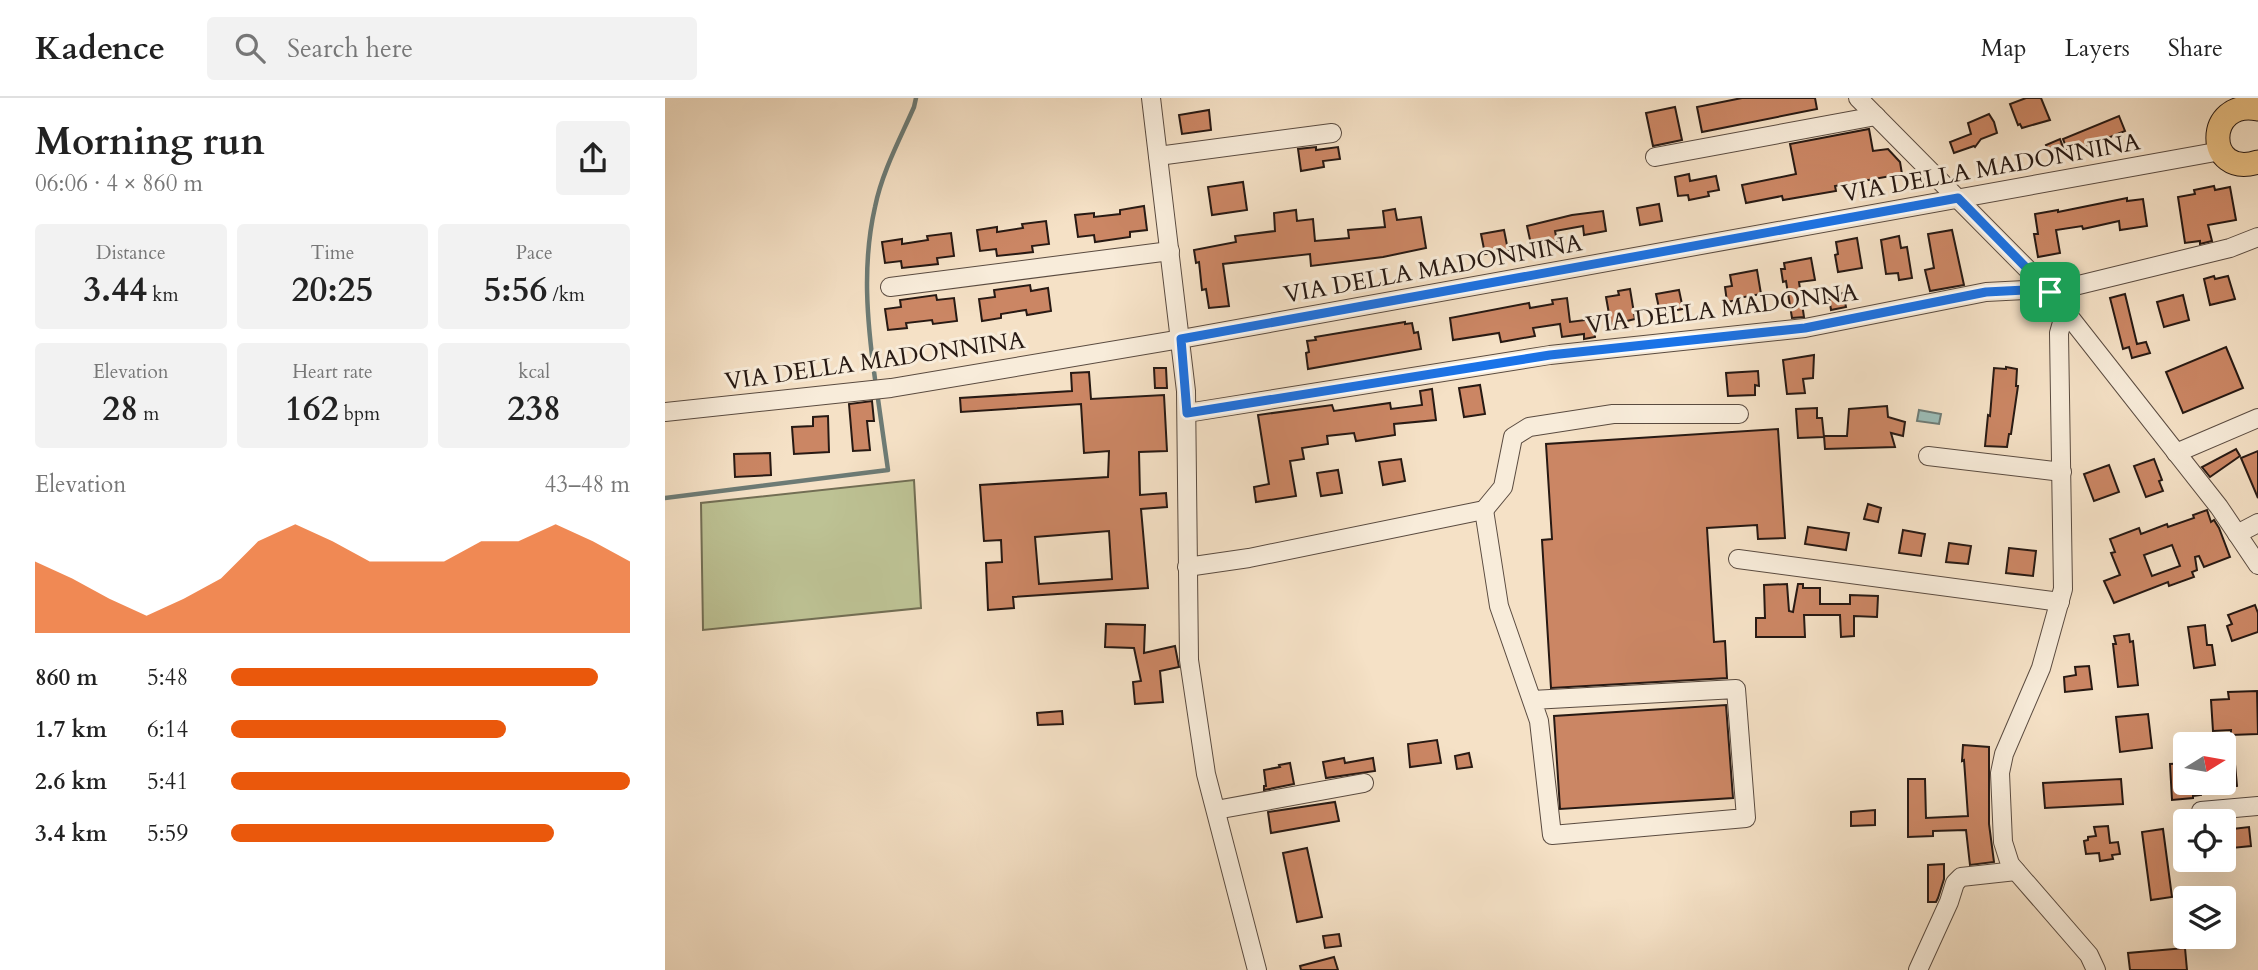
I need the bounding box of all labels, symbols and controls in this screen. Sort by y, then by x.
search box [207,17,697,80]
text: Kadence [35,26,165,71]
icon: search [231,29,269,67]
text: Search here [287,31,413,66]
text: Map [1981,32,2027,65]
text: Layers [2065,32,2130,65]
text: Share [2168,32,2223,65]
text: Morning run [35,116,265,168]
button: share [556,121,630,195]
street label: VIA DELLA MADONNINA [1839,125,2144,211]
text: 06:06 · 4 × 860 m [35,168,203,199]
street label: VIA DELLA MADONNINA [1281,226,1586,312]
text: Distance [96,240,166,266]
text: Time [311,240,354,266]
text: Pace [516,240,553,266]
pin [2020,262,2080,322]
text: 3.44 [83,266,147,314]
text: 20:25 [292,266,373,314]
text: 5:56 [483,266,547,314]
icon: arrive [2031,273,2069,311]
street label: VIA DELLA MADONNA [1584,276,1861,342]
text: km [147,282,178,308]
text: /km [547,282,585,308]
street label: VIA DELLA MADONNINA [723,323,1028,398]
text: Elevation [93,359,169,385]
text: Heart rate [292,359,373,385]
text: kcal [518,359,550,385]
text: 28 [102,385,138,433]
text: 162 [285,385,339,433]
text: 238 [507,385,561,433]
text: m [138,401,159,427]
text: bpm [339,401,380,427]
text: Elevation [35,469,126,500]
text: 43–48 m [545,469,630,500]
text: 860 m [35,662,98,693]
text: 5:48 [147,662,188,693]
text: 1.7 km [35,714,107,745]
text: 6:14 [147,714,188,745]
north arrow [2173,732,2237,794]
map controls [2173,732,2236,949]
text: 2.6 km [35,766,107,797]
text: 5:41 [147,766,188,797]
button: locate [2173,809,2236,872]
text: 3.4 km [35,818,107,849]
text: 5:59 [147,818,188,849]
button: layers [2173,886,2236,949]

